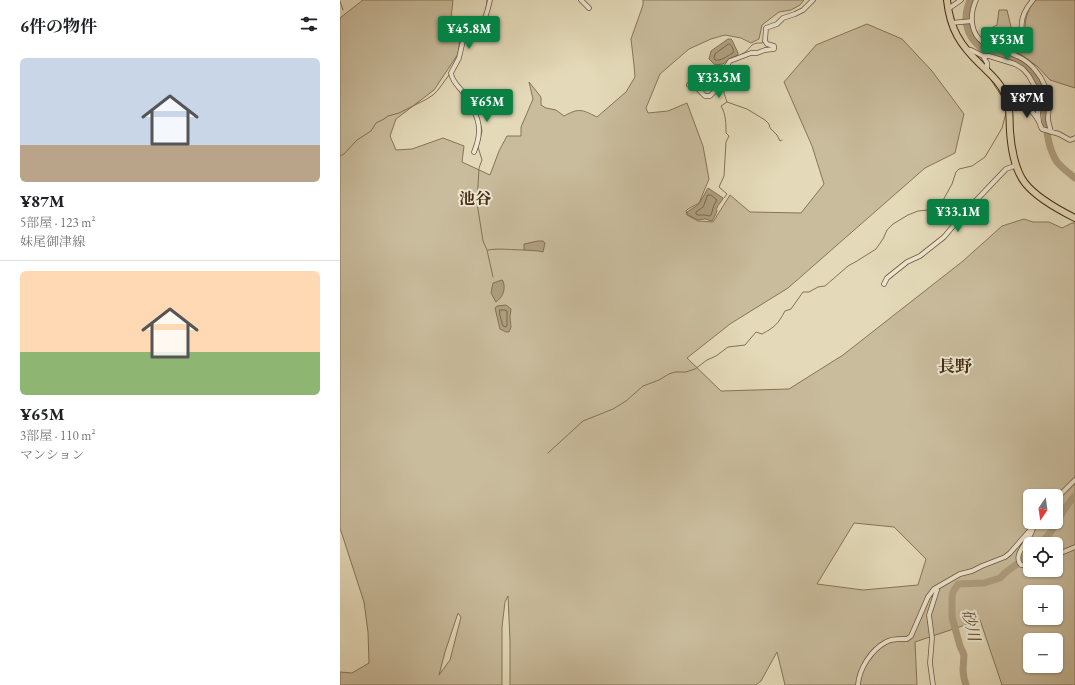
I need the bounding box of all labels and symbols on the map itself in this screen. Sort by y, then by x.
pin: ¥45.8M [436,16,502,50]
pin: ¥53M [983,27,1031,61]
pin: ¥33.5M [686,65,752,99]
pin: ¥87M [1003,85,1051,119]
pin: ¥65M [463,89,511,123]
district label: 池谷 [459,188,491,209]
pin: ¥33.1M [925,199,991,233]
district label: 長野 [938,355,972,377]
north arrow [1023,489,1063,529]
water label: 砂川 [957,607,985,645]

